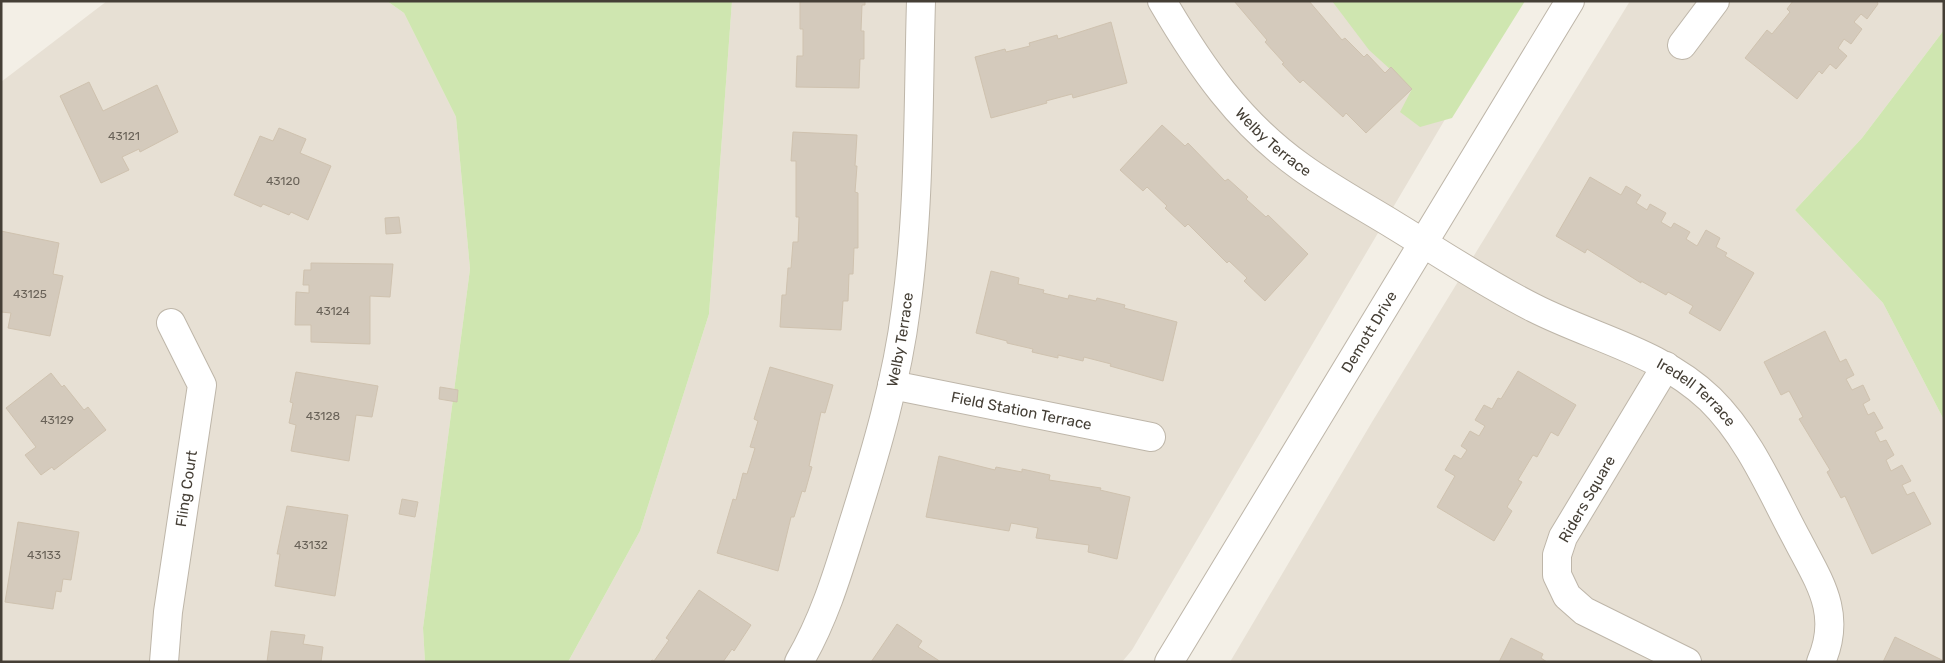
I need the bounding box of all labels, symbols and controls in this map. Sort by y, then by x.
street label: Welby Terrace [1231,104,1315,180]
house number: 43121 [108,129,140,143]
house number: 43120 [266,174,300,188]
house number: 43125 [13,287,47,301]
street label: Demott Drive [1338,288,1401,376]
street label: Welby Terrace [883,291,917,389]
house number: 43124 [316,304,351,318]
street label: Iredell Terrace [1654,354,1740,430]
street label: Field Station Terrace [950,388,1093,434]
house number: 43128 [306,409,340,423]
house number: 43129 [40,413,74,427]
street label: Fling Court [172,449,201,528]
street label: Riders Square [1555,452,1619,546]
house number: 43132 [294,538,328,552]
house number: 43133 [27,548,61,562]

